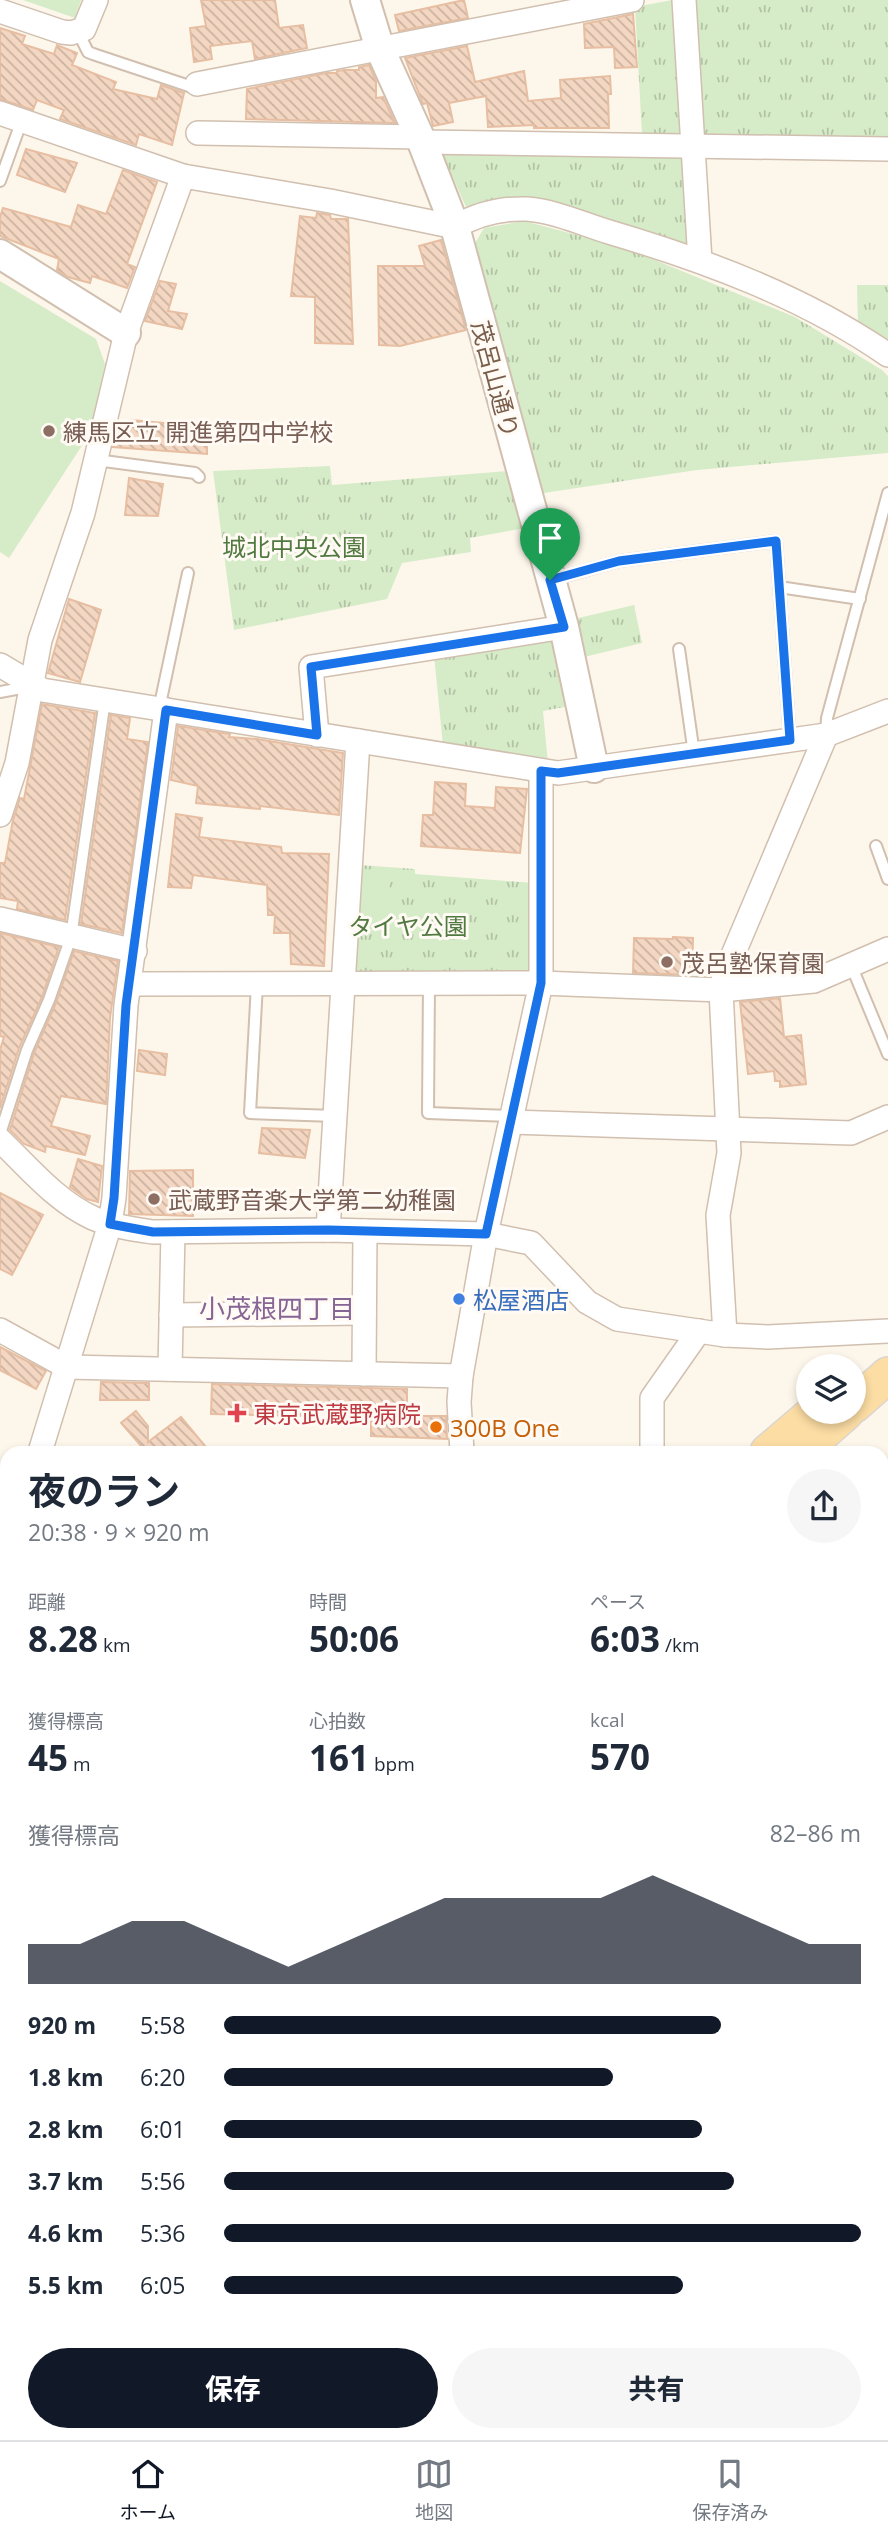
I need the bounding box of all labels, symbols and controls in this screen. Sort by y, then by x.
street label: 茂呂山通り [465,317,527,441]
place label: 練馬区立 開進第四中学校 [63,415,333,448]
marker: 練馬区立 開進第四中学校 [41,423,57,439]
pin [520,508,580,580]
icon: arrive [531,519,569,557]
park label: 城北中央公園 [222,530,366,563]
park label: タイヤ公園 [348,909,468,942]
place label: 茂呂塾保育園 [681,946,825,979]
marker: 茂呂塾保育園 [659,954,675,970]
place label: 武蔵野音楽大学第二幼稚園 [168,1183,456,1216]
marker: 武蔵野音楽大学第二幼稚園 [146,1191,162,1207]
place label: 松屋酒店 [473,1283,569,1316]
district label: 小茂根四丁目 [199,1290,355,1326]
marker: 松屋酒店 [451,1291,467,1307]
map controls [796,1354,866,1424]
button: layers [796,1354,866,1424]
place label: 東京武蔵野病院 [253,1397,421,1430]
marker: 東京武蔵野病院 [227,1403,247,1423]
place label: 300B One [450,1411,560,1444]
marker: 300B One [428,1419,444,1435]
text: 夜のラン [28,1464,180,1516]
button: share [787,1469,861,1543]
text: 20:38 · 9 × 920 m [28,1516,210,1548]
text: 距離 [28,1589,66,1615]
text: 時間 [309,1589,347,1615]
text: ペース [590,1589,646,1615]
text: 8.28 [28,1615,98,1662]
text: 50:06 [309,1615,399,1662]
text: 6:03 [590,1615,660,1662]
text: km [98,1632,131,1658]
text: /km [660,1632,700,1658]
text: kcal [590,1707,624,1733]
text: 獲得標高 [28,1708,104,1734]
text: 心拍数 [309,1708,366,1734]
text: 570 [590,1733,650,1780]
text: 45 [28,1734,68,1781]
text: 161 [309,1734,369,1781]
text: m [68,1751,91,1777]
text: bpm [369,1751,415,1777]
text: 82–86 m [770,1817,861,1849]
text: 獲得標高 [28,1819,120,1851]
text: 920 m [28,2009,96,2041]
text: 5:58 [140,2009,186,2041]
text: 1.8 km [28,2061,104,2093]
text: 6:20 [140,2061,186,2093]
text: 2.8 km [28,2113,104,2145]
text: 6:01 [140,2113,186,2145]
text: 3.7 km [28,2165,104,2197]
text: 5:56 [140,2165,186,2197]
text: 4.6 km [28,2217,104,2249]
text: 5:36 [140,2217,186,2249]
text: 5.5 km [28,2269,104,2301]
text: 6:05 [140,2269,186,2301]
button: 保存 [28,2348,438,2428]
button: 共有 [452,2348,861,2428]
tab: ホーム [120,2455,176,2525]
tab: 地図 [415,2455,453,2525]
tab: 保存済み [692,2455,768,2525]

